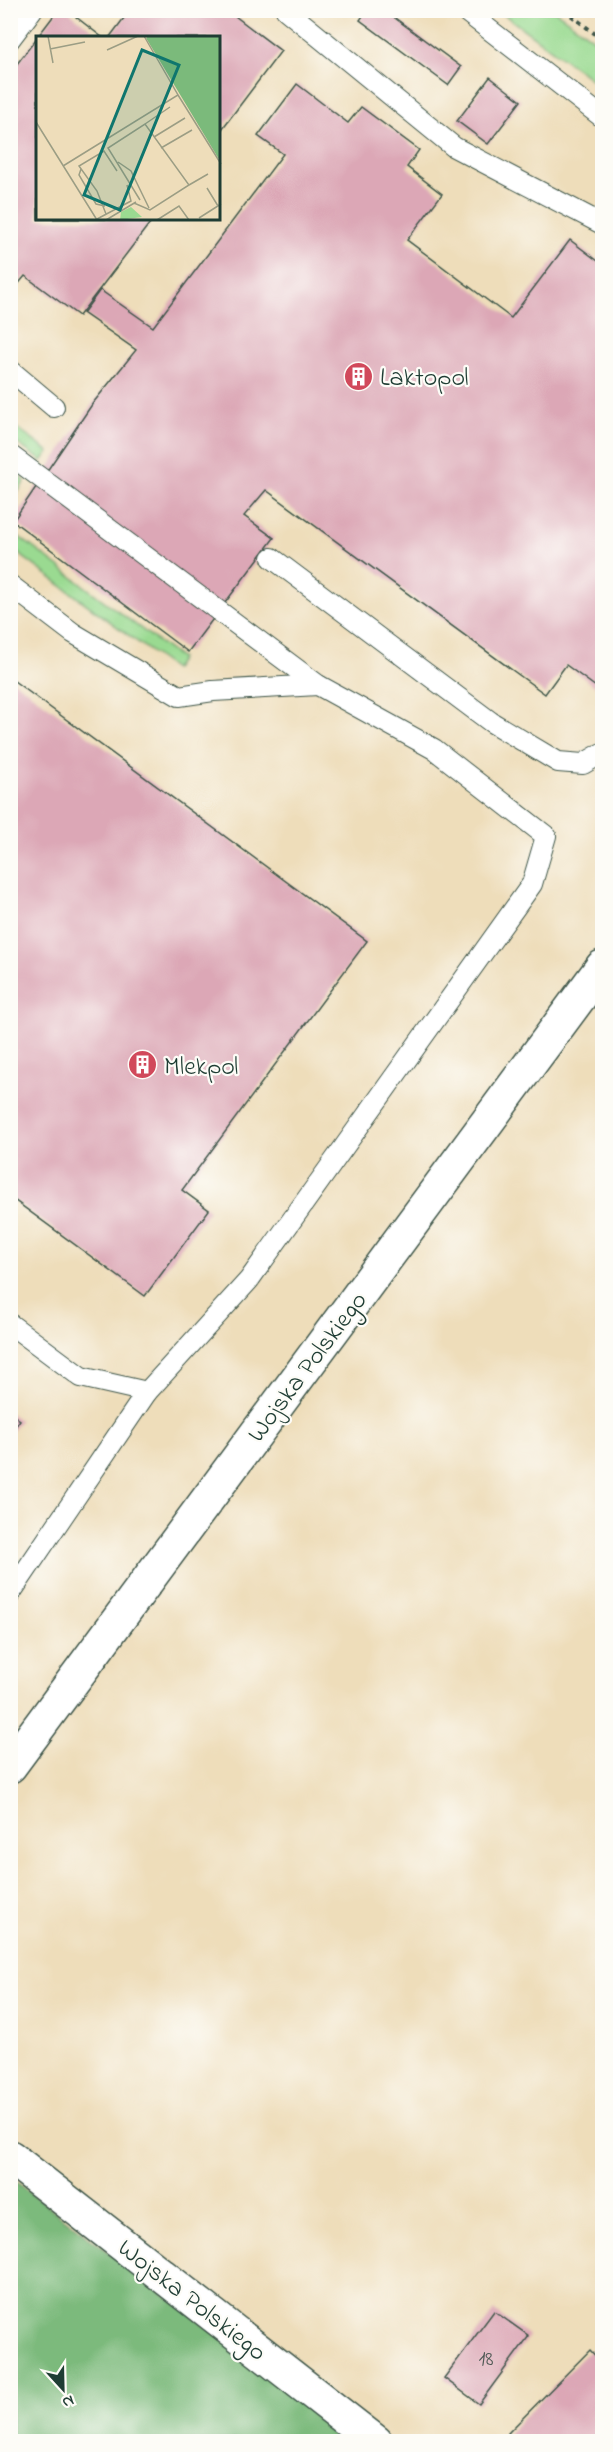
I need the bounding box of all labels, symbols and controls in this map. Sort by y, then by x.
inset map [36,36,220,220]
building icon: Laktopol [343,360,375,392]
place label: Laktopol [380,360,469,398]
building icon: Mlekpol [127,1049,159,1081]
place label: Mlekpol [164,1049,238,1087]
street label: Wojska Polskiego [239,1284,378,1451]
street label: Wojska Polskiego [108,2231,274,2372]
house number: 18 [478,2344,494,2376]
north arrow [33,2359,93,2419]
text: N [58,2388,77,2414]

